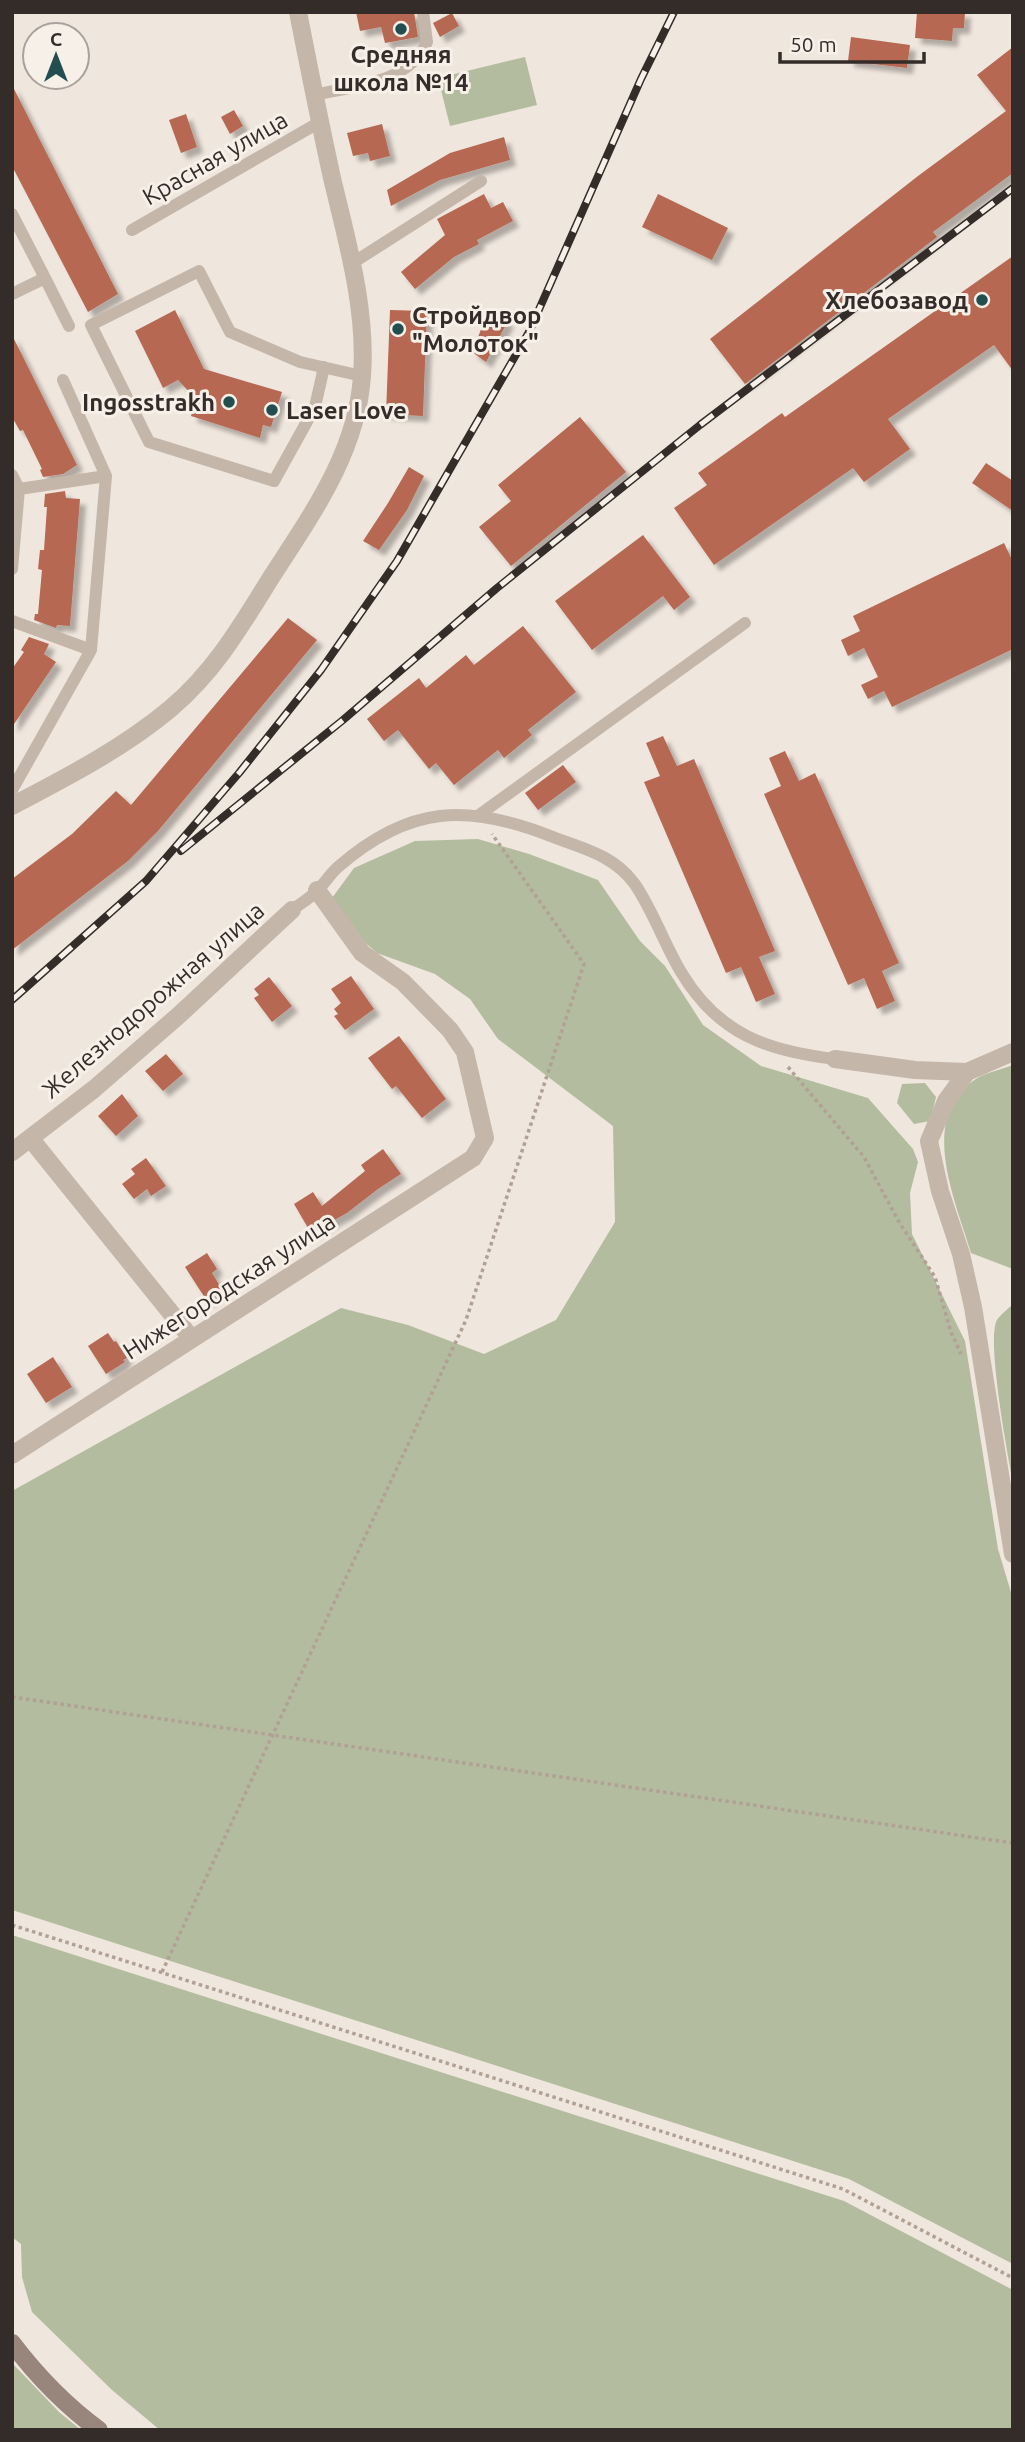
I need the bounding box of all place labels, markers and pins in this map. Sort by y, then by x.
marker: Средняя школа №14 [393,21,409,37]
place label: Средняя школа №14 [333,41,469,96]
place label: Хлебозавод [825,287,968,314]
marker: Хлебозавод [974,292,990,308]
place label: Стройдвор "Молоток" [412,302,542,357]
marker: Стройдвор "Молоток" [390,321,406,337]
place label: Ingosstrakh [82,389,215,416]
marker: Ingosstrakh [221,394,237,410]
place label: Laser Love [286,397,407,424]
marker: Laser Love [264,402,280,418]

